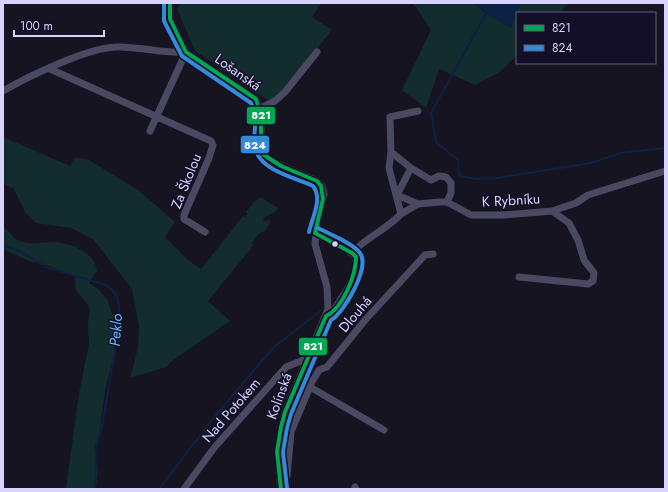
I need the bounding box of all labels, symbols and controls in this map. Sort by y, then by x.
scale bar [14,12,104,38]
legend [516,12,656,64]
text: 100 m [20,17,53,35]
text: 821 [552,19,571,37]
text: 824 [552,39,572,57]
street label: Lošanská [211,49,265,95]
line badge: 821 [246,106,276,125]
text: 821 [251,107,271,123]
line badge: 824 [240,135,270,154]
text: 824 [244,137,266,153]
street label: Za Školou [166,150,206,212]
street label: K Rybníku [481,188,541,212]
unlabelled marker [330,239,340,249]
street label: Dlouhá [334,292,376,336]
water label: Peklo [104,313,128,347]
line badge: 821 [298,337,328,356]
text: 821 [303,338,323,354]
street label: Kolínská [261,370,297,422]
street label: Nad Potokem [197,373,265,447]

